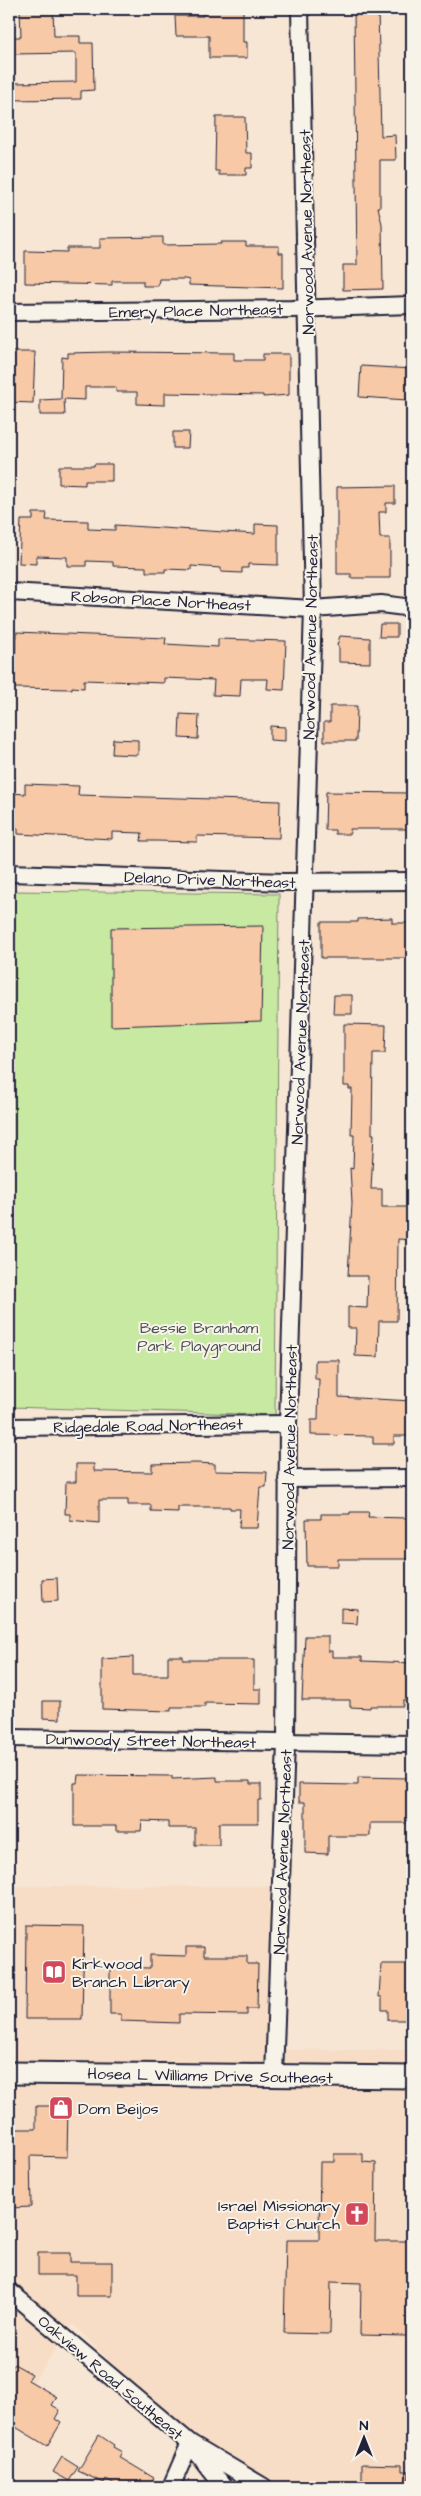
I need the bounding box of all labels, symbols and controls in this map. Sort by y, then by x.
street label: Norwood Avenue Northeast [294,129,320,335]
street label: Emery Place Northeast [109,298,284,325]
street label: Norwood Avenue Northeast [298,534,324,740]
street label: Robson Place Northeast [70,585,252,617]
street label: Delano Drive Northeast [124,866,297,894]
street label: Norwood Avenue Northeast [286,939,316,1145]
park label: Bessie Branham Park Playground [137,1317,261,1358]
street label: Norwood Avenue Northeast [277,1344,303,1550]
street label: Ridgedale Road Northeast [53,1413,244,1440]
street label: Dunwoody Street Northeast [46,1728,257,1755]
street label: Norwood Avenue Northeast [268,1749,298,1955]
place label: Kirkwood Branch Library [72,1953,190,1994]
library icon: Kirkwood Branch Library [41,1959,67,1985]
street label: Hosea L Williams Drive Southeast [87,2063,333,2089]
shop icon: Dom Beijos [48,2095,74,2121]
place label: Dom Beijos [78,2098,159,2120]
place label: Israel Missionary Baptist Church [218,2195,340,2235]
church icon: Israel Missionary Baptist Church [344,2201,370,2227]
street label: Oakview Road Southeast [33,2310,188,2446]
north arrow [338,2414,388,2464]
text: N [360,2416,369,2436]

